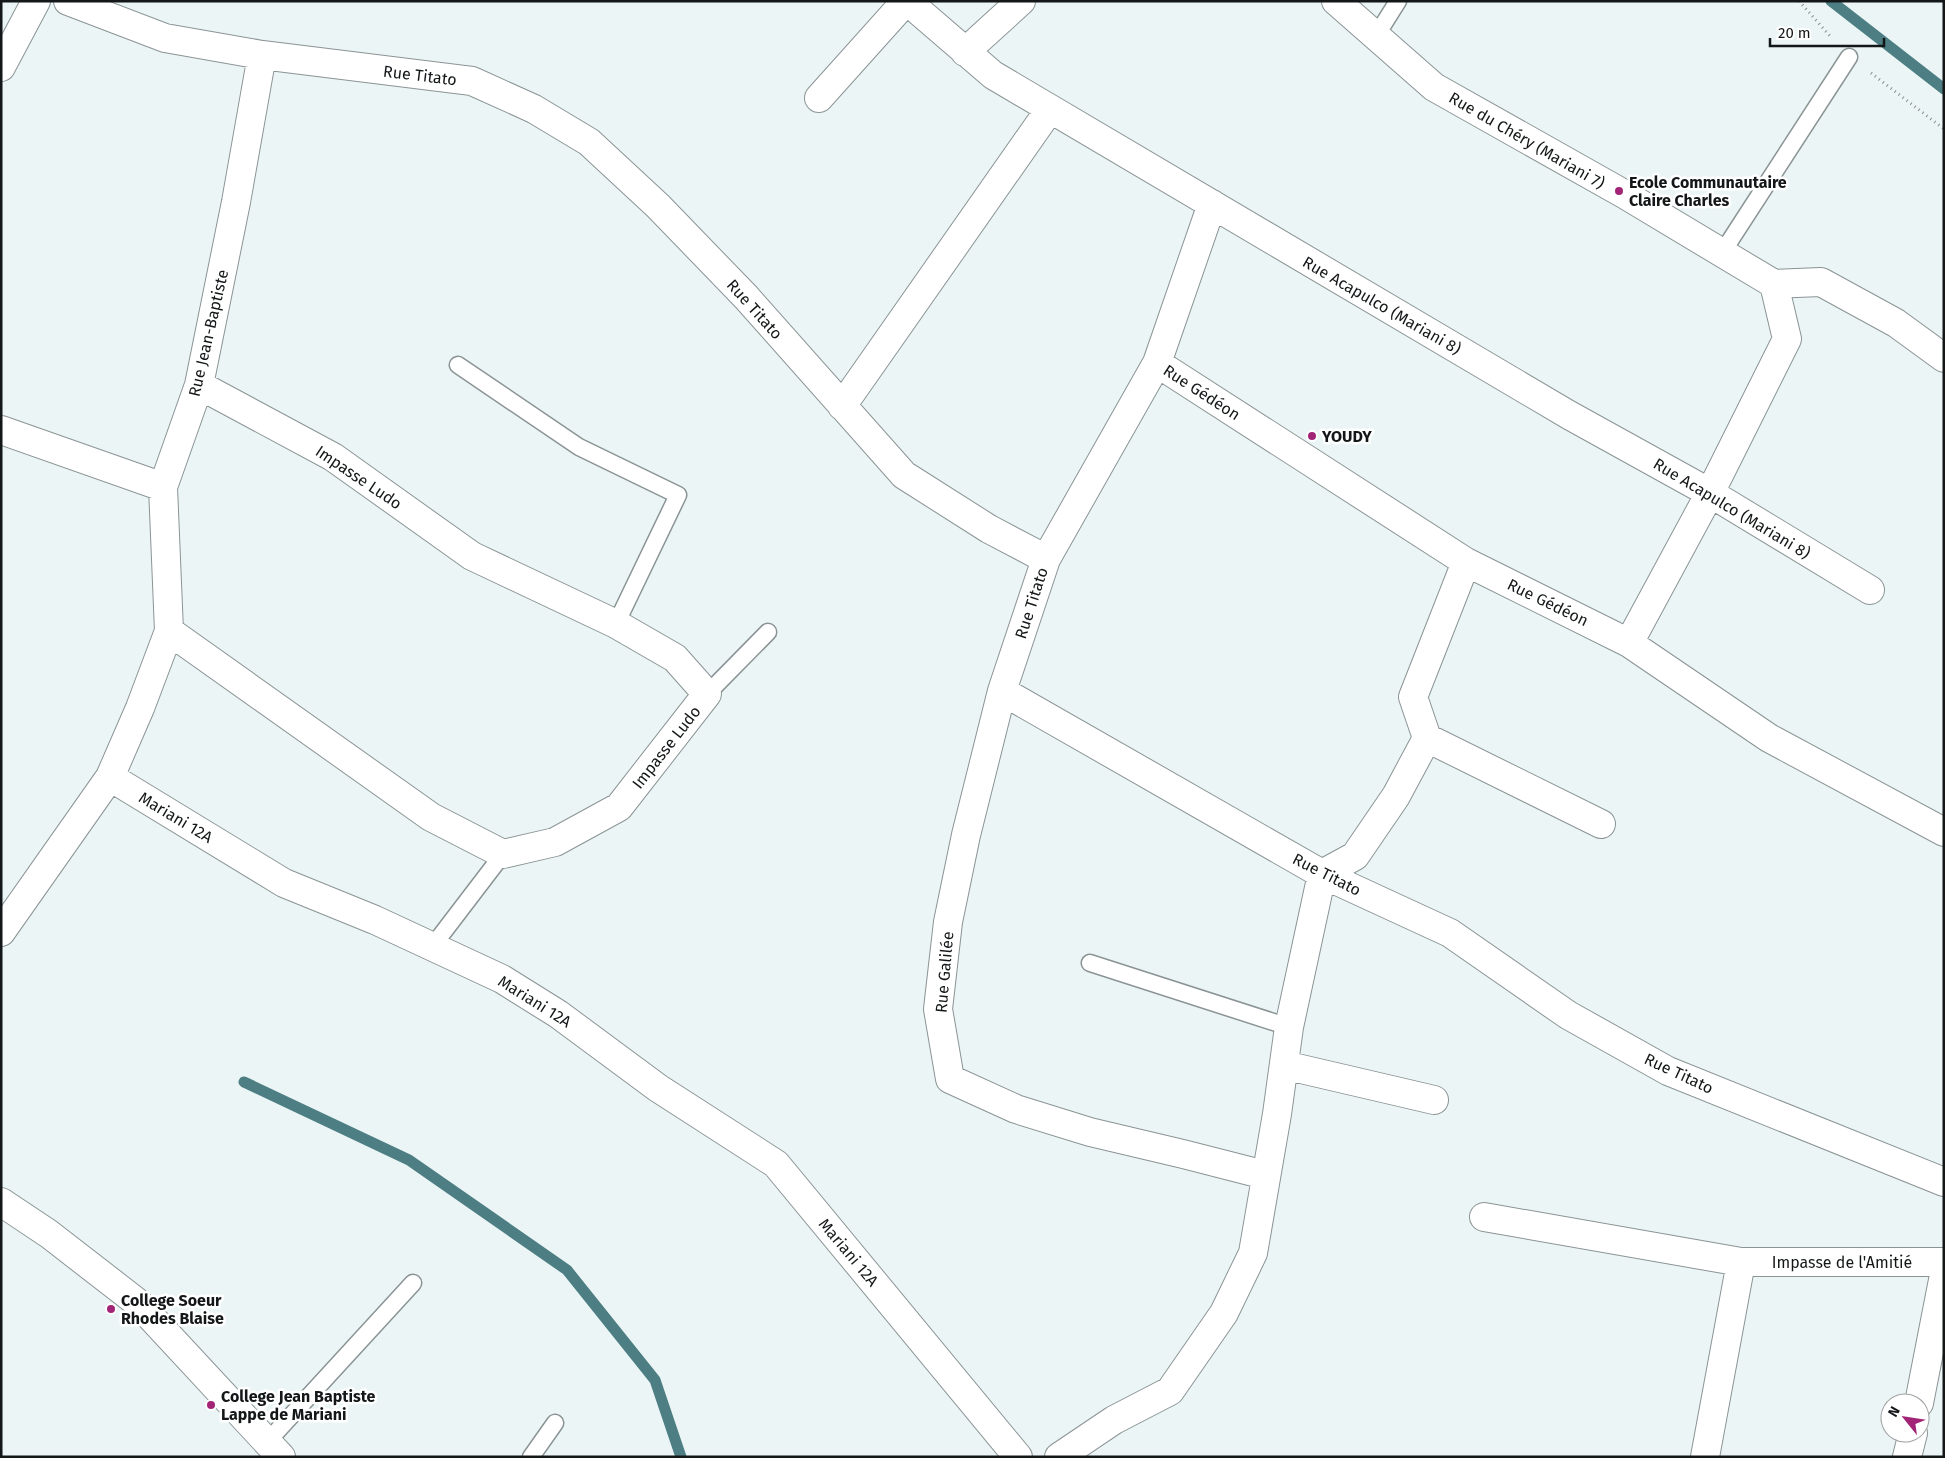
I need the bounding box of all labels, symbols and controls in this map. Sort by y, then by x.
scale bar [1770,15,1884,47]
text: 20 m [1778,24,1811,42]
street label: Rue Titato [382,62,458,89]
street label: Rue du Chéry (Mariani 7) [1446,88,1608,193]
place label: Ecole Communautaire Claire Charles [1629,173,1787,210]
marker: Ecole Communautaire Claire Charles [1613,185,1625,197]
street label: Rue Acapulco (Mariani 8) [1299,252,1464,359]
street label: Rue Jean-Baptiste [185,268,232,399]
street label: Rue Titato [723,275,786,343]
street label: Rue Gédéon [1160,361,1244,424]
place label: YOUDY [1321,427,1372,446]
marker: YOUDY [1306,430,1318,442]
street label: Impasse Ludo [312,442,405,513]
street label: Rue Acapulco (Mariani 8) [1650,454,1814,563]
street label: Rue Titato [1011,565,1052,641]
street label: Rue Gédéon [1504,575,1591,630]
street label: Impasse Ludo [628,702,705,793]
street label: Mariani 12A [135,788,217,847]
street label: Rue Titato [1289,849,1364,900]
street label: Rue Galilée [931,930,958,1014]
street label: Mariani 12A [495,971,576,1032]
street label: Rue Titato [1641,1049,1716,1098]
street label: Mariani 12A [815,1215,883,1291]
street label: Impasse de l'Amitié [1772,1253,1912,1272]
place label: College Soeur Rhodes Blaise [121,1291,224,1328]
marker: College Soeur Rhodes Blaise [105,1303,117,1315]
place label: College Jean Baptiste Lappe de Mariani [221,1387,376,1424]
north arrow [1880,1393,1930,1443]
marker: College Jean Baptiste Lappe de Mariani [205,1399,217,1411]
text: N [1884,1403,1904,1420]

